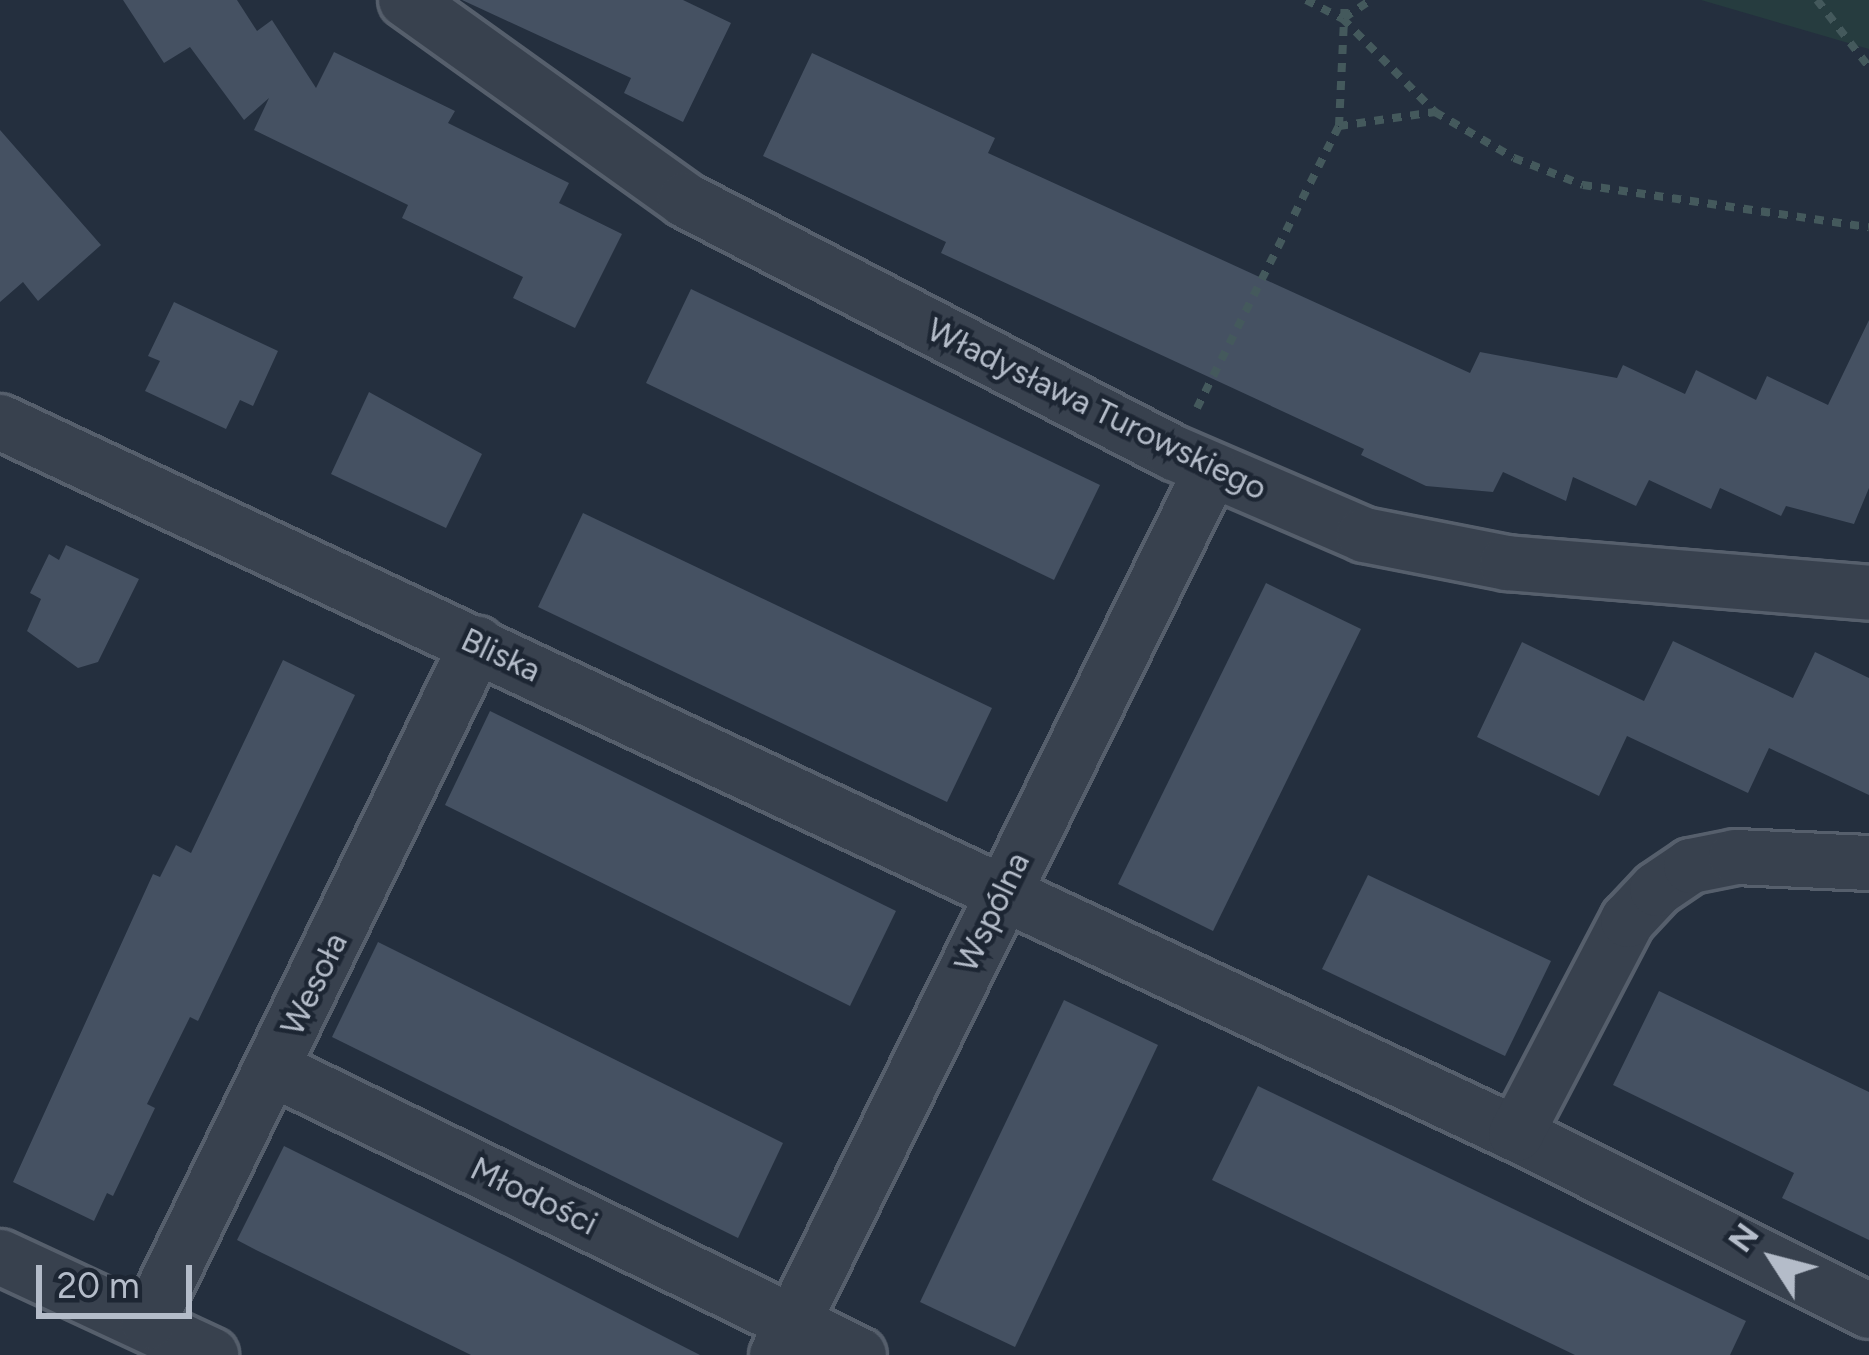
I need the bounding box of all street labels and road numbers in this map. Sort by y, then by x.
street label: Władysława Turowskiego [921,310,1273,508]
street label: Bliska [455,620,547,690]
street label: Wspólna [946,846,1038,978]
street label: Wesoła [272,926,356,1042]
street label: Młodości [464,1148,604,1244]

